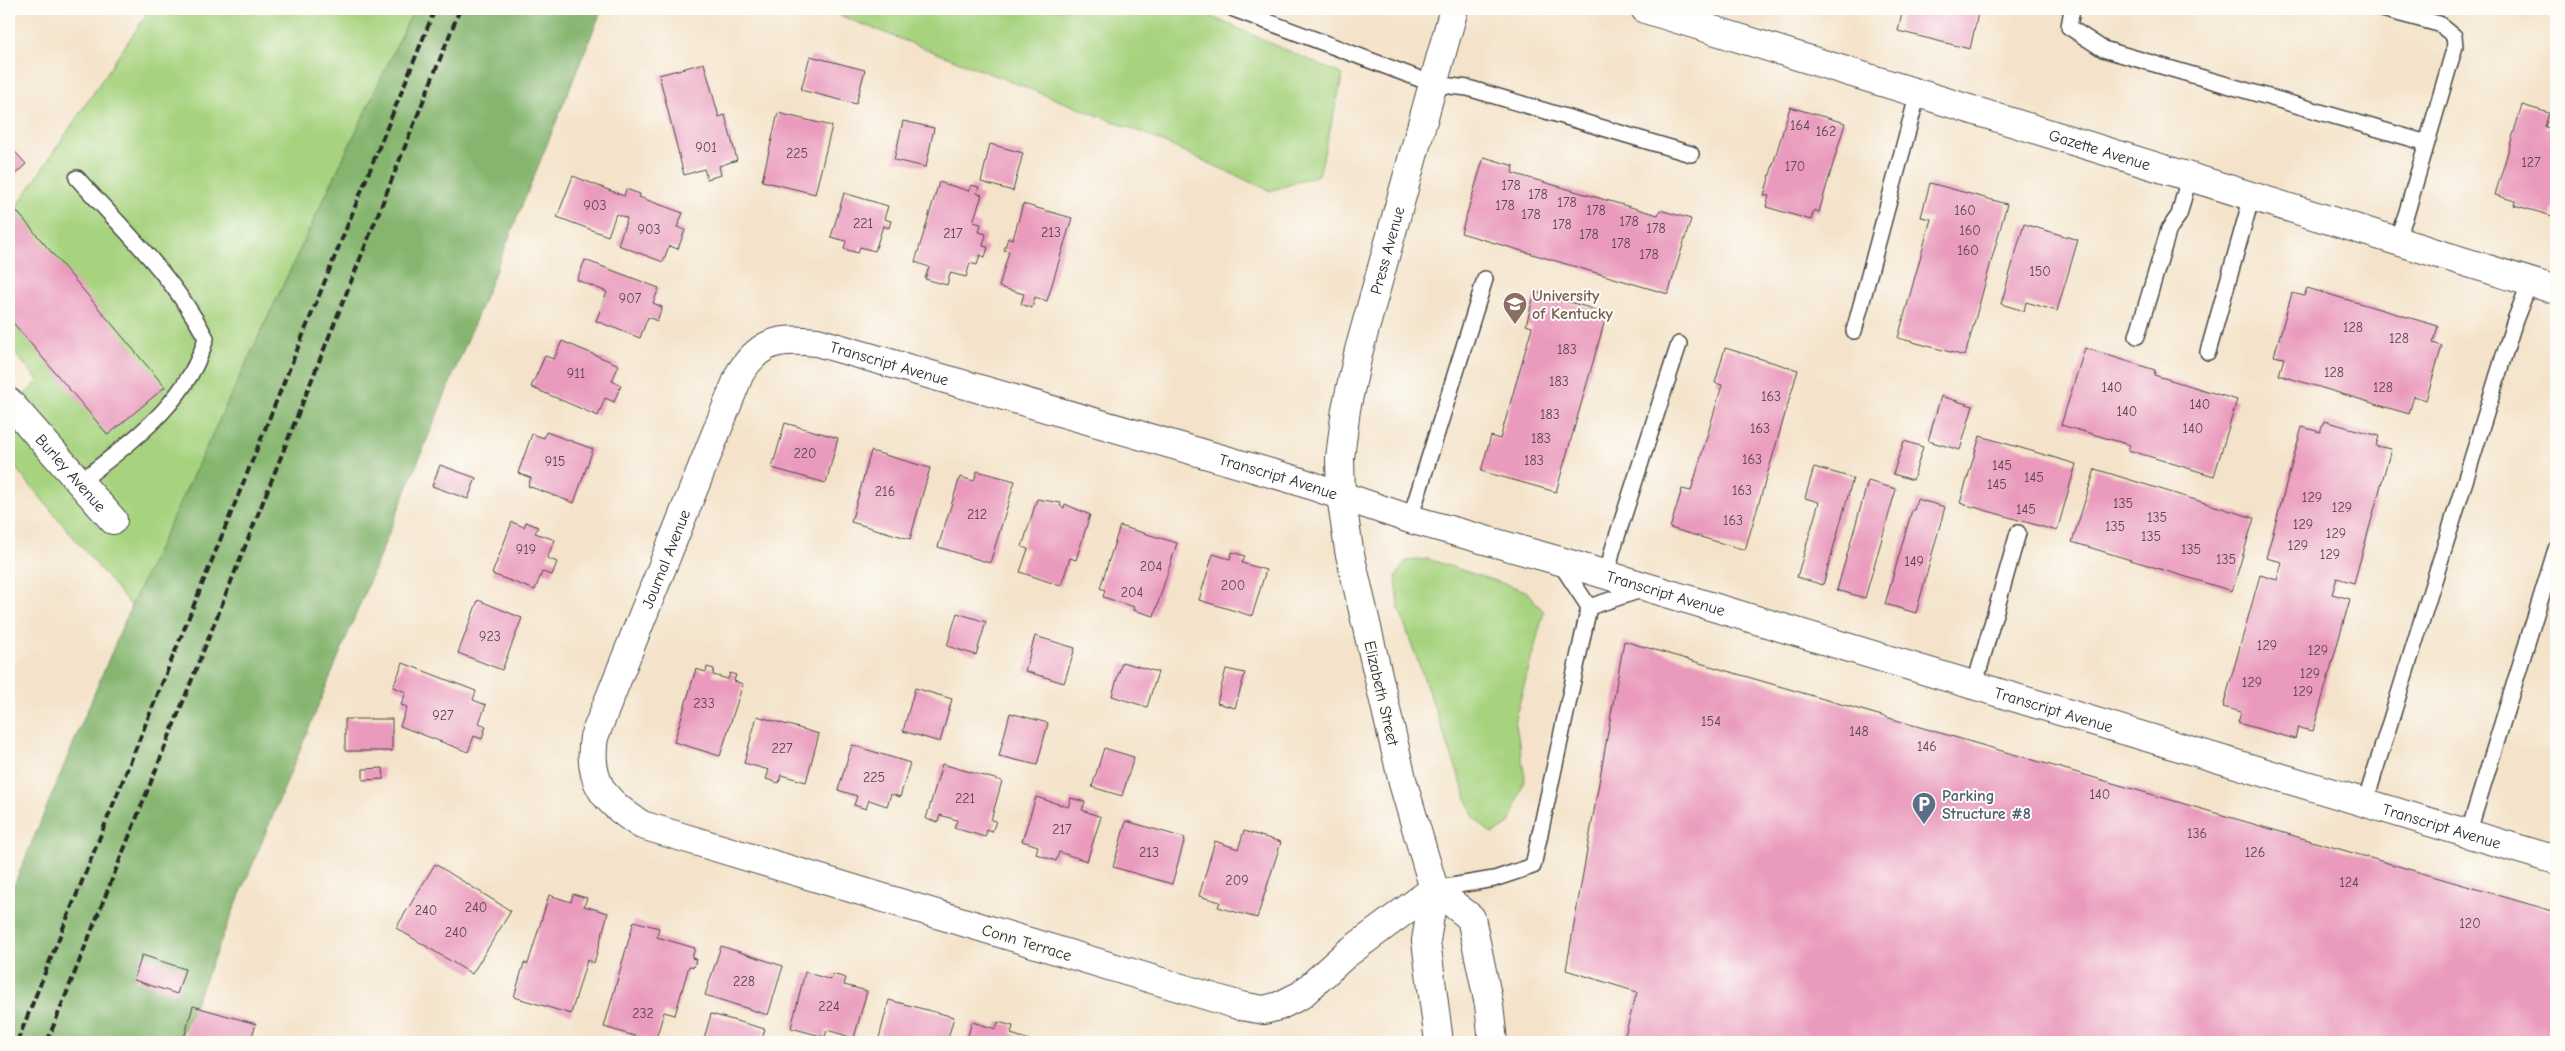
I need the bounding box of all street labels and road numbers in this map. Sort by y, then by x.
street label: Gazette Avenue [2047,126,2152,174]
street label: Press Avenue [1367,204,1409,297]
street label: Transcript Avenue [828,338,951,390]
street label: Burley Avenue [31,431,109,516]
street label: Transcript Avenue [1217,450,1340,504]
street label: Journal Avenue [638,507,694,611]
street label: Transcript Avenue [1604,567,1727,620]
street label: Elizabeth Street [1360,639,1402,748]
street label: Transcript Avenue [1992,684,2115,737]
street label: Transcript Avenue [2380,800,2503,853]
street label: Conn Terrace [980,921,1074,965]

